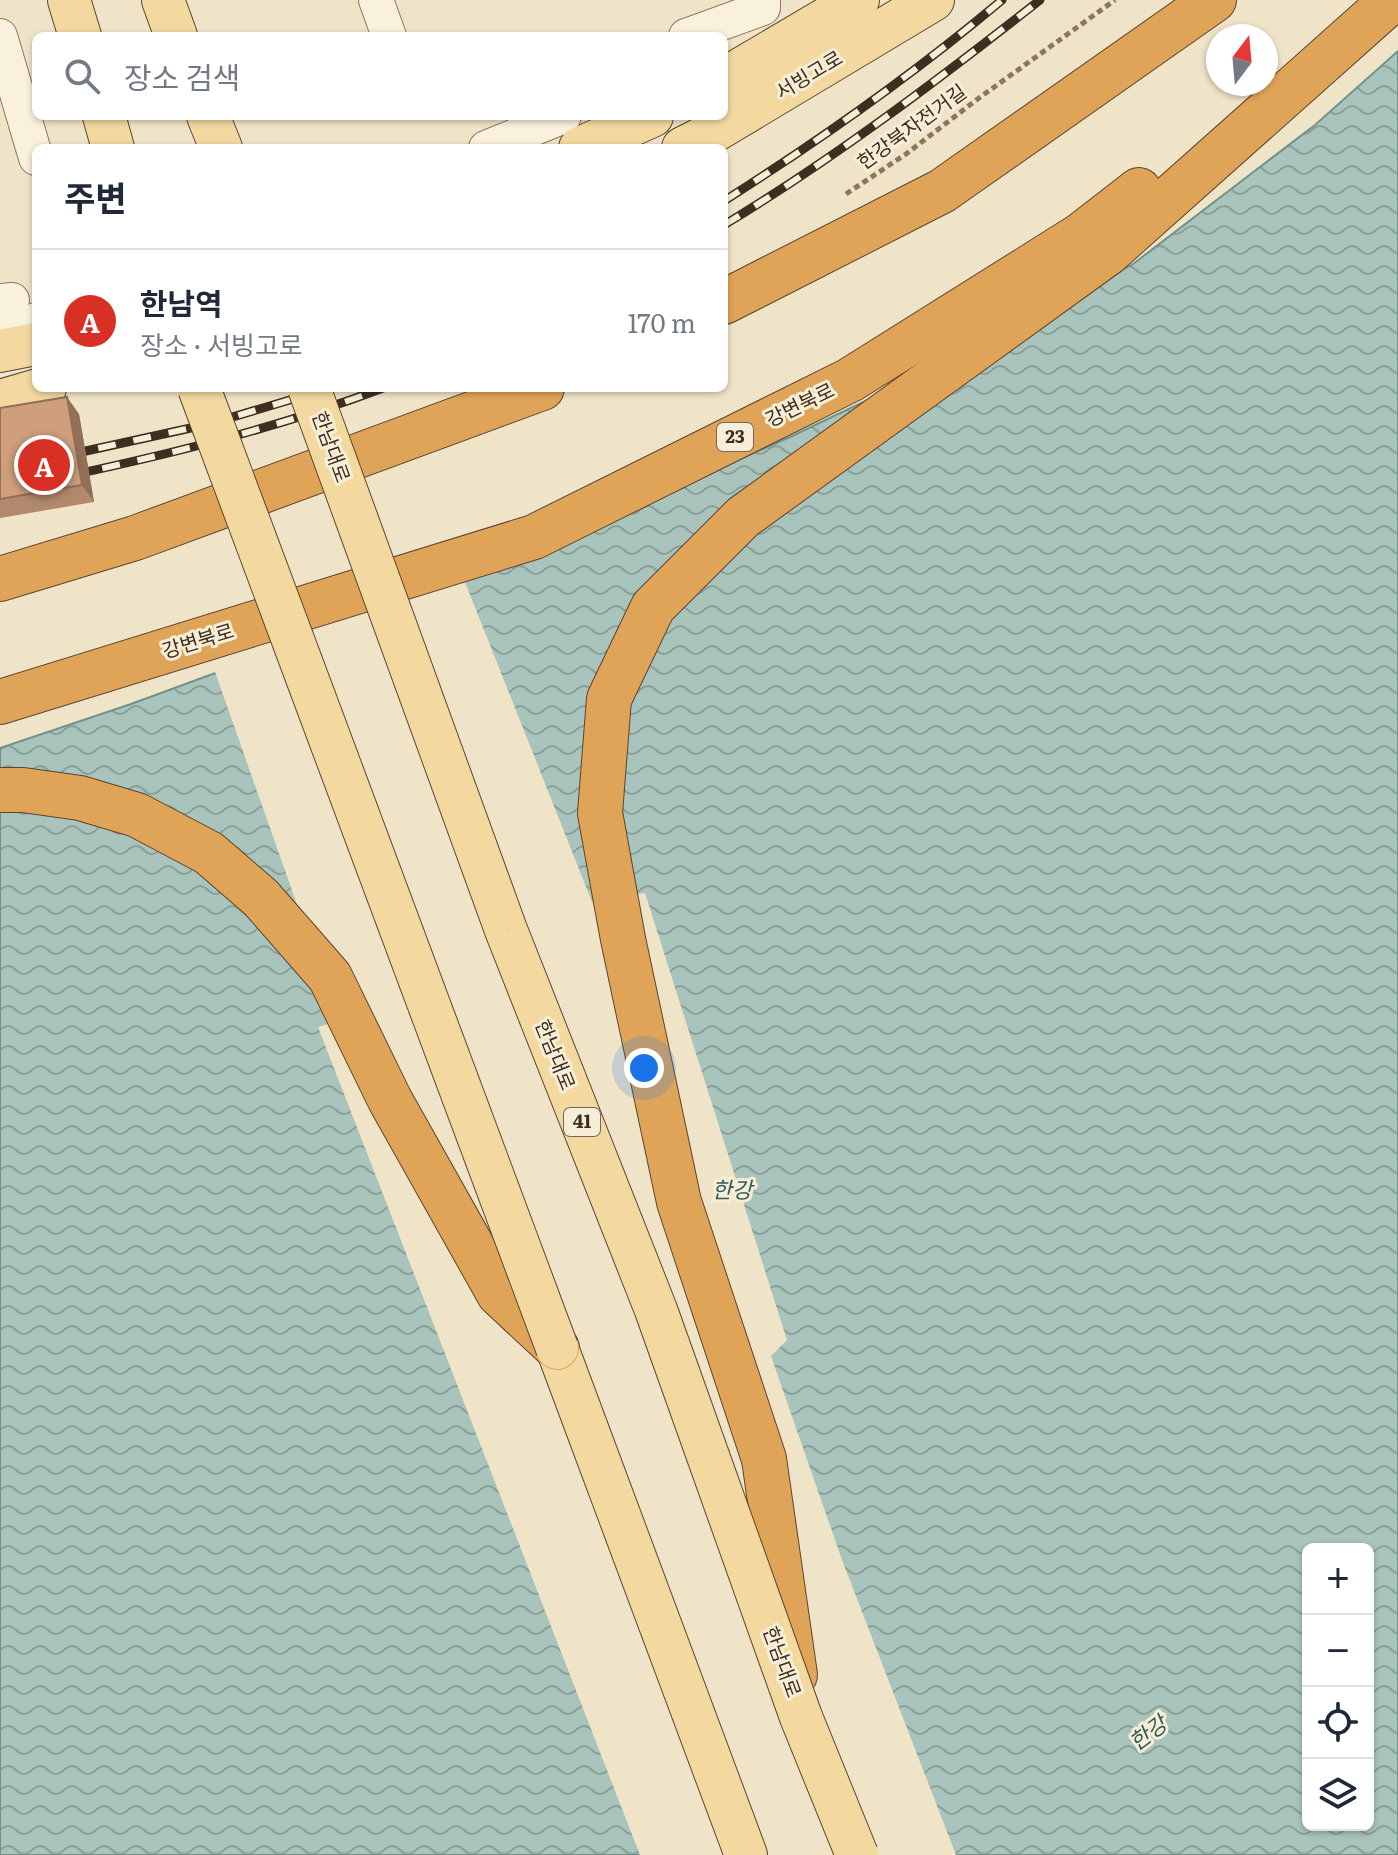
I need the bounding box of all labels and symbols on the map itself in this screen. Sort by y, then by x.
north arrow [1206,24,1278,96]
street label: 서빙고로 [769,41,847,105]
street label: 한강북자전거길 [850,75,972,175]
street label: 강변북로 [759,374,839,433]
street label: 한남대로 [306,407,360,486]
road number: 23 [717,423,753,451]
pin: A [18,435,70,495]
street label: 강변북로 [158,614,237,664]
street label: 한남대로 [529,1015,585,1094]
your location [624,1048,664,1088]
road number: 41 [564,1108,600,1136]
water label: 한강 [712,1172,755,1205]
street label: 한남대로 [757,1622,811,1701]
water label: 한강 [1121,1705,1175,1757]

